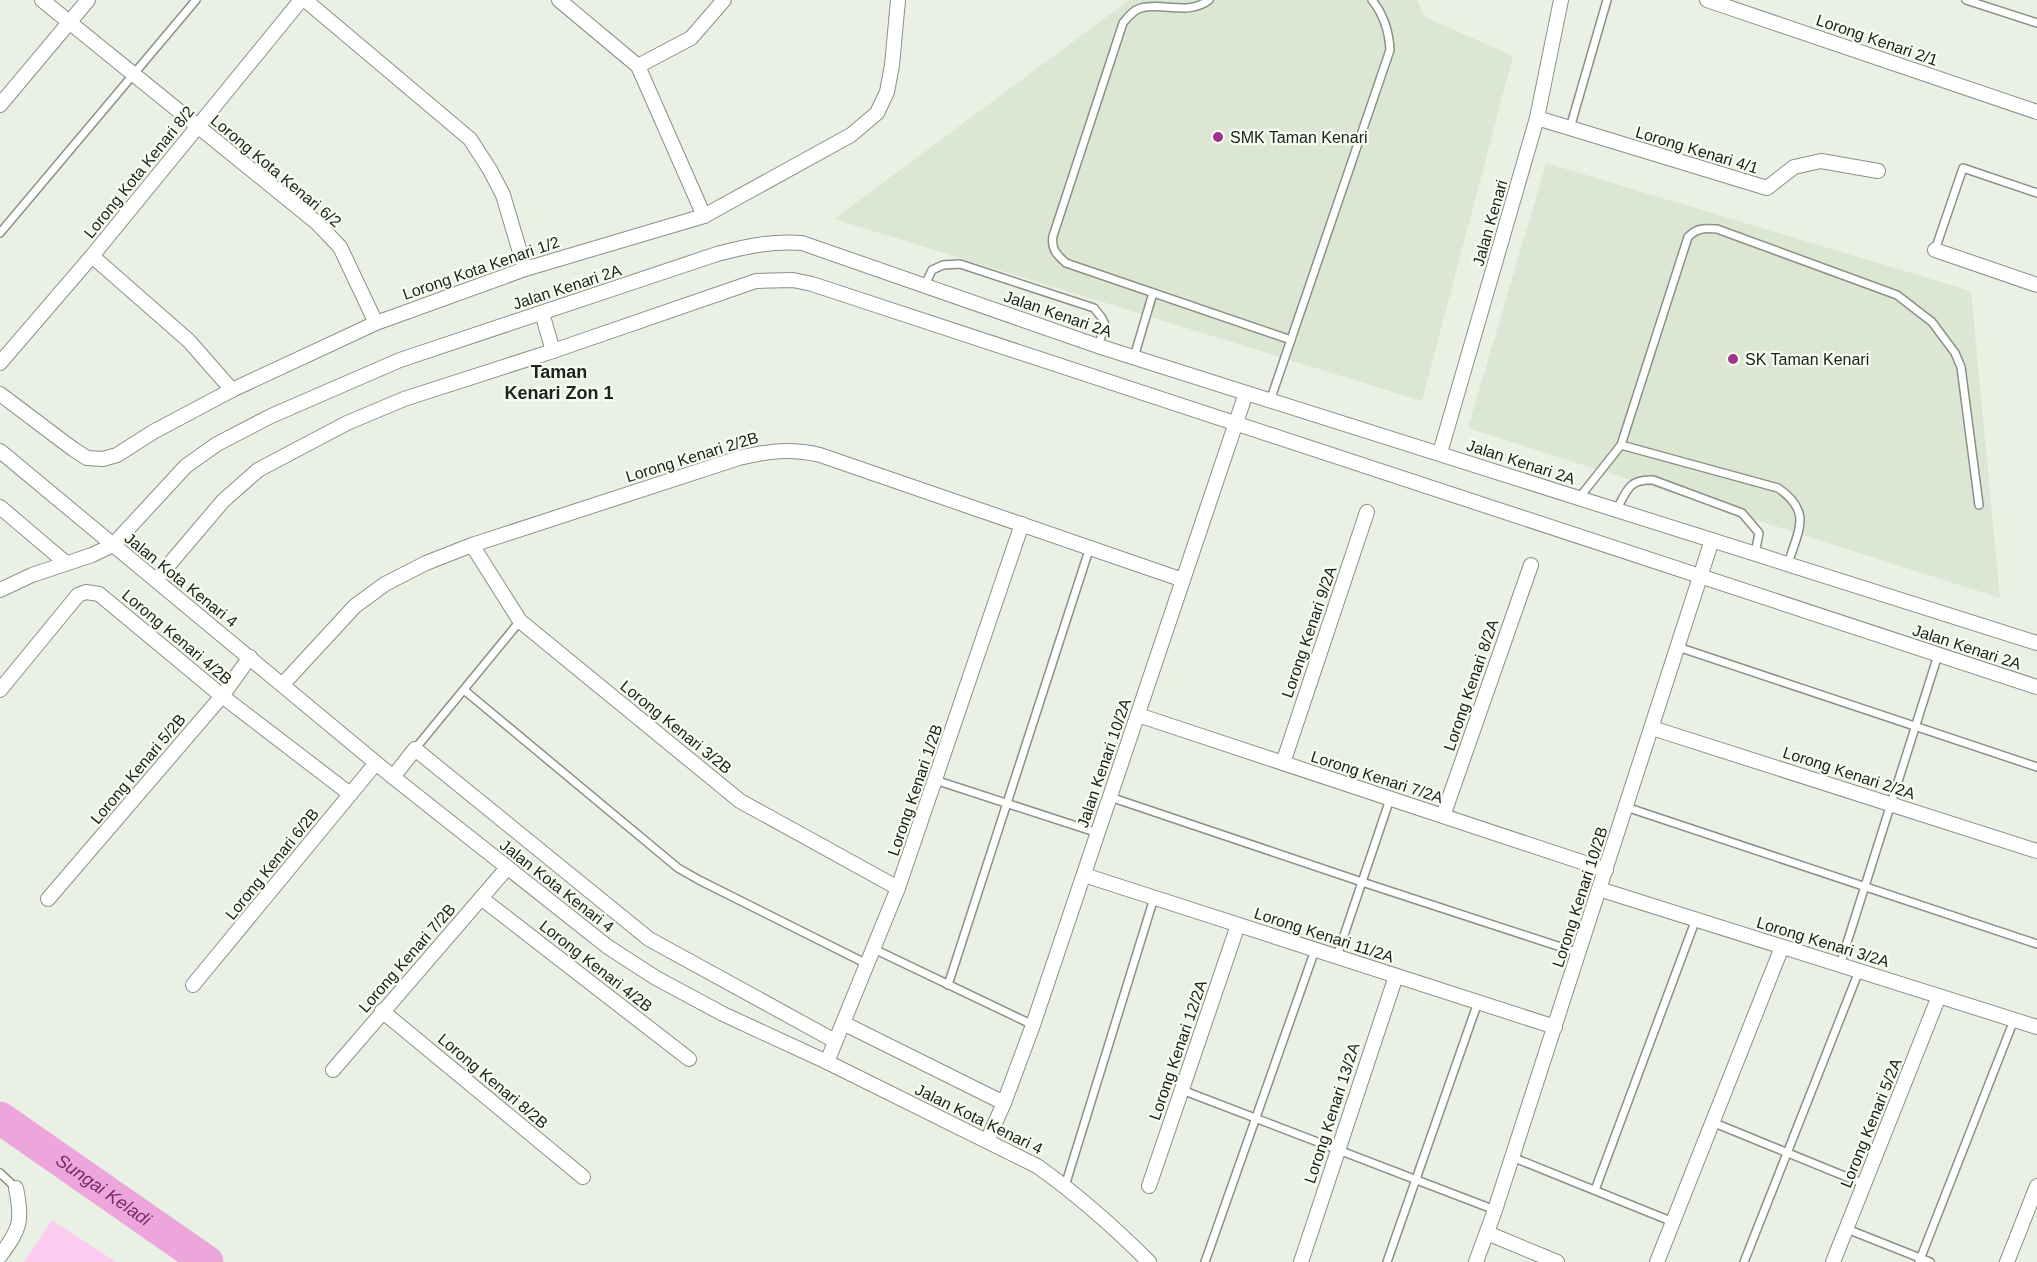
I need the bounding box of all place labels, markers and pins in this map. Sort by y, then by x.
place label: SMK Taman Kenari [1230,129,1368,146]
marker: SMK Taman Kenari [1211,130,1225,144]
place label: SK Taman Kenari [1745,351,1869,368]
marker: SK Taman Kenari [1726,352,1740,366]

